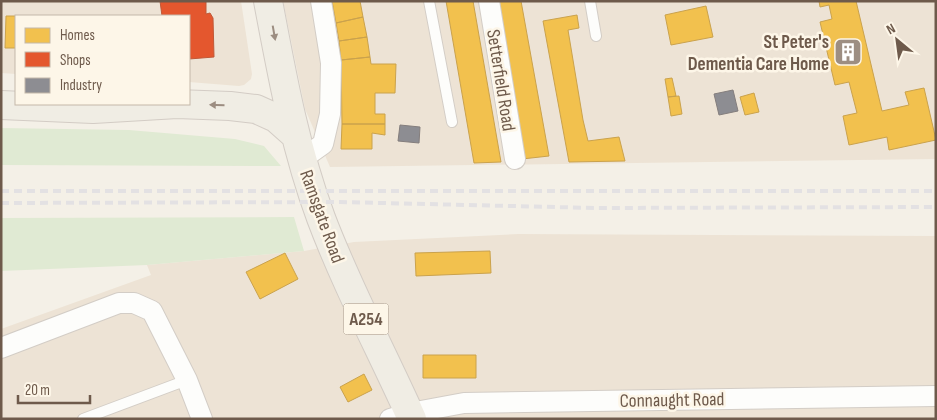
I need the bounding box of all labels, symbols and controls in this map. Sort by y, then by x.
legend [15,15,190,105]
north arrow [872,15,922,65]
text: N [884,20,898,38]
text: Homes [60,26,95,45]
one-way arrow [271,26,279,42]
street label: Setterfield Road [481,28,520,133]
place label: St Peter's Dementia Care Home [688,31,829,76]
building icon: St Peter's Dementia Care Home [833,37,863,67]
text: Shops [60,51,91,70]
text: Industry [60,76,102,95]
one-way arrow [208,101,224,109]
street label: Ramsgate Road [294,167,349,266]
road number: A254 [344,304,388,334]
scale bar [18,372,90,404]
text: 20 m [25,381,50,400]
street label: Connaught Road [619,388,725,413]

